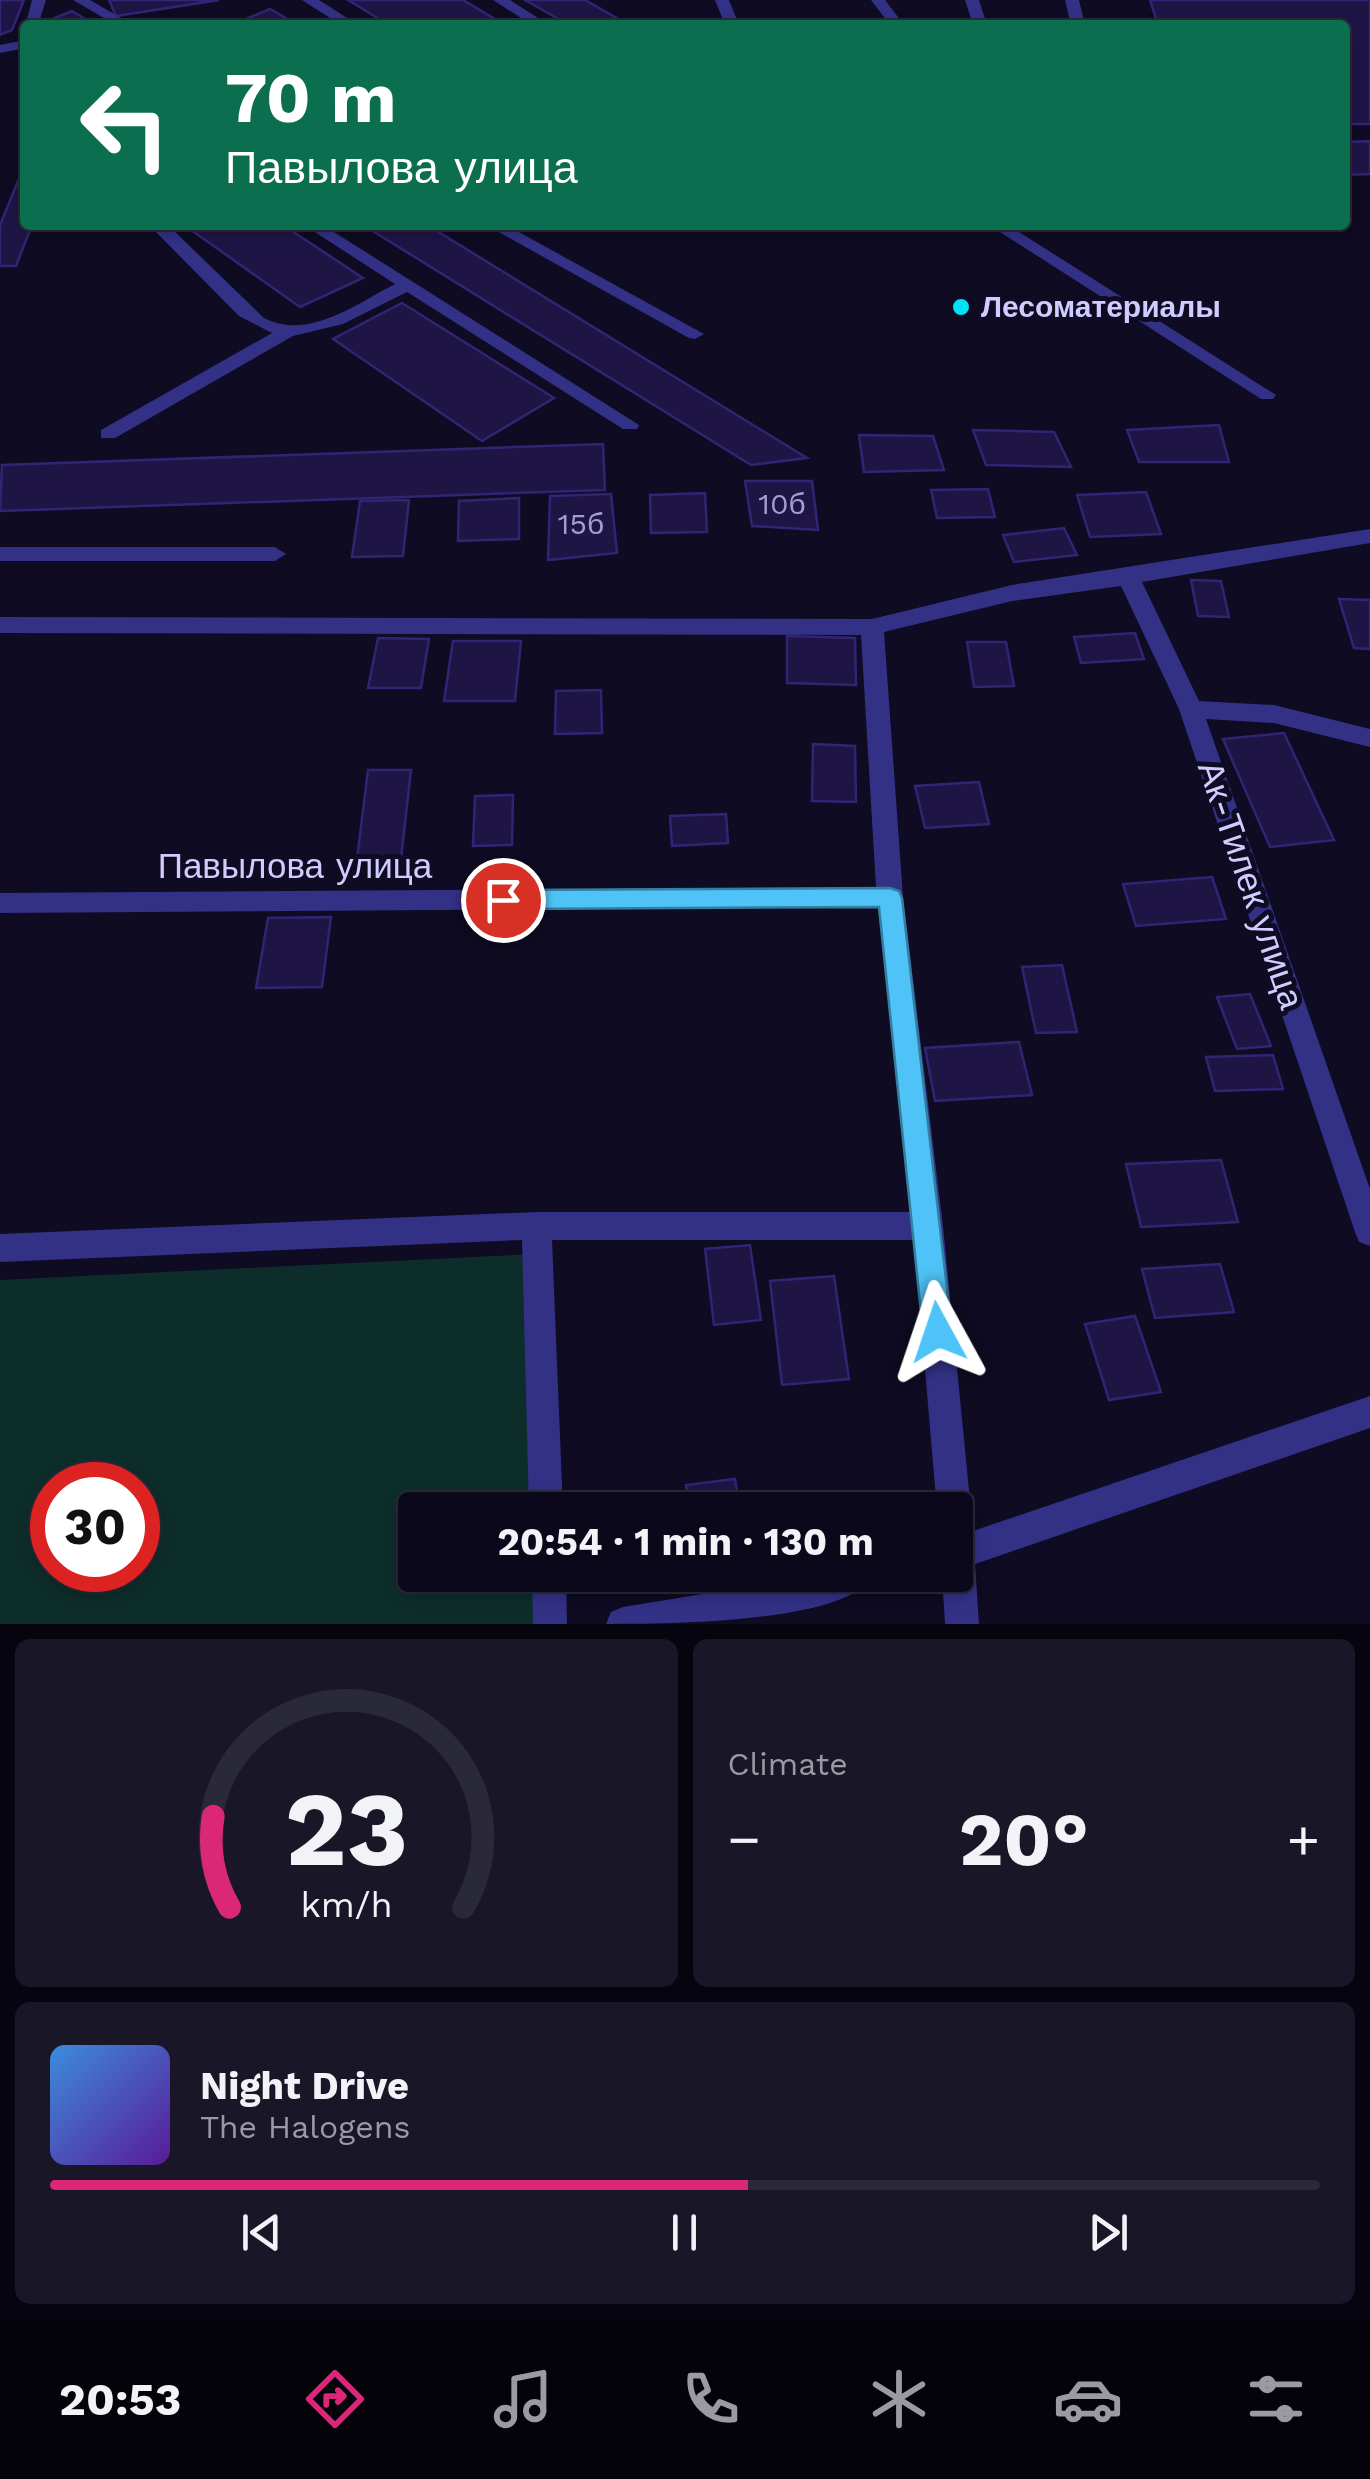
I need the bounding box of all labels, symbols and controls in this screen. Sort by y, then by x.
text: 70 m [225,57,397,139]
icon: left [60,60,190,190]
text: Павылова улица [225,141,578,194]
place label: Лесоматериалы [981,289,1221,324]
marker: Лесоматериалы [950,296,972,318]
house number: 10б [758,486,806,521]
house number: 15б [558,506,604,541]
street label: Ак-Тилек улица [1189,756,1313,1015]
street label: Павылова улица [158,845,433,887]
pin [461,858,546,943]
icon: arrive [476,873,531,928]
position arrow [886,1280,990,1384]
speed limit sign: 30 [30,1462,160,1592]
text: 20:54 · 1 min · 130 m [497,1520,874,1564]
text: Climate [728,1745,848,1783]
text: 23 [284,1768,408,1890]
text: 20° [959,1795,1089,1883]
text: − [728,1807,761,1871]
text: + [1287,1807,1320,1871]
text: km/h [300,1884,392,1926]
text: Night Drive [200,2064,409,2108]
text: The Halogens [200,2108,410,2146]
icon: previous [234,2205,289,2260]
icon: pause [657,2205,712,2260]
icon: next [1081,2205,1136,2260]
icon: directions [300,2364,370,2434]
icon: music [488,2364,558,2434]
icon: phone [676,2364,746,2434]
icon: climate [864,2364,934,2434]
icon: car [1053,2364,1123,2434]
icon: filters [1241,2364,1311,2434]
text: 20:53 [59,2373,181,2426]

